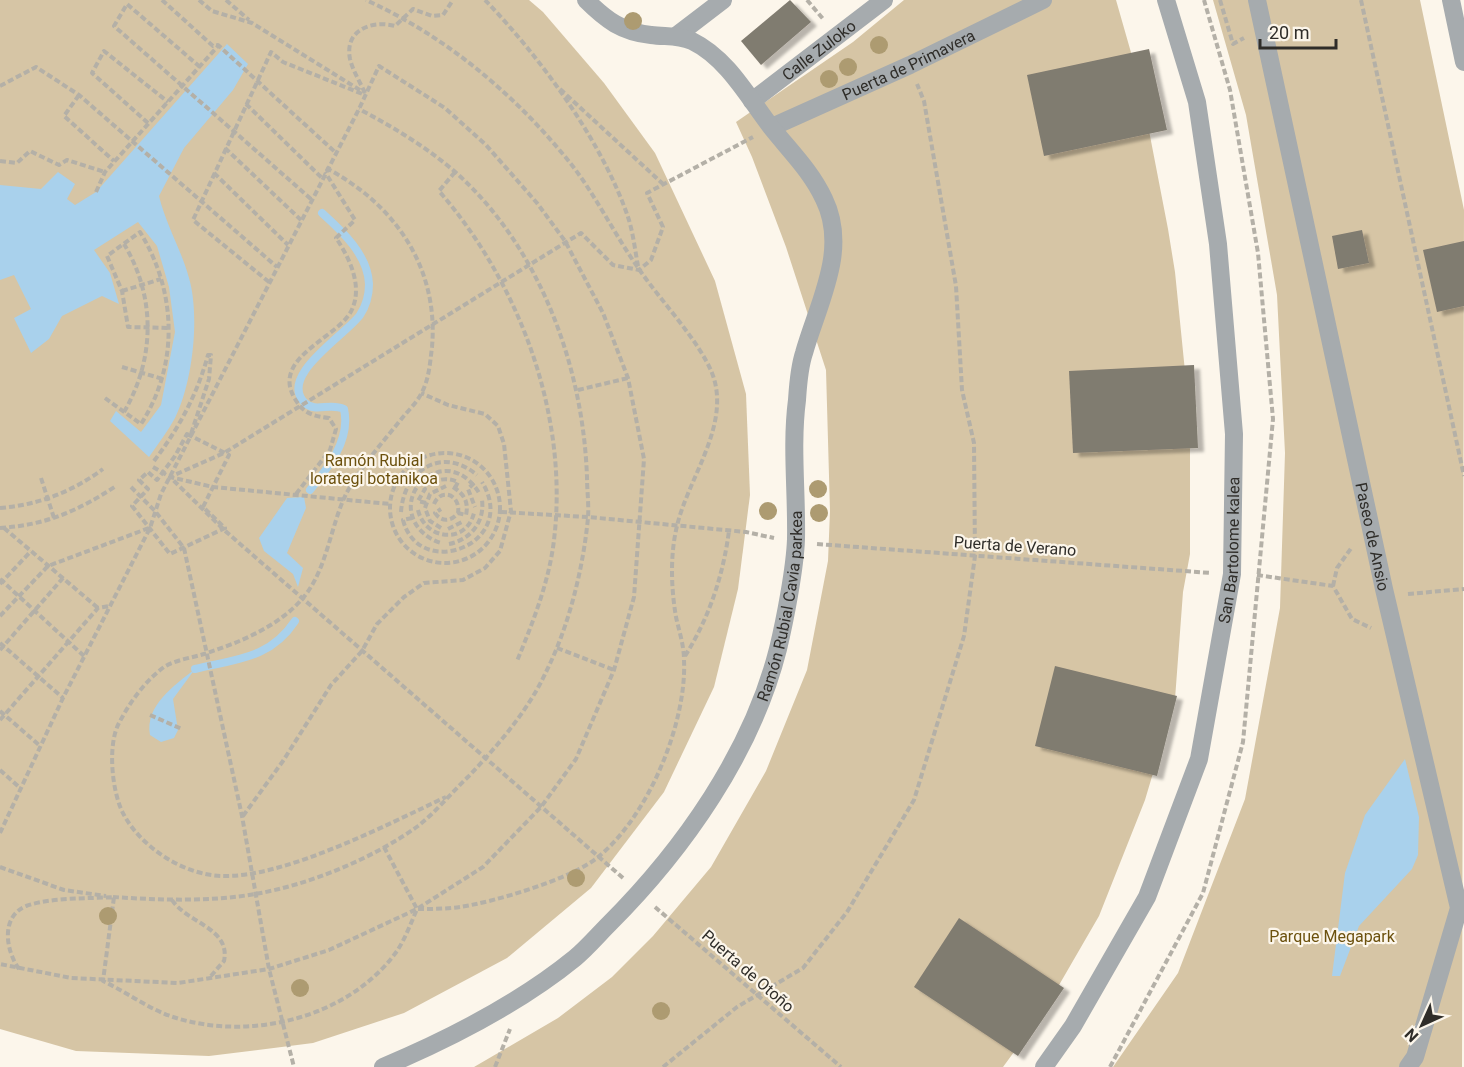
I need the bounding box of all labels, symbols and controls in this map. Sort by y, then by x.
scale bar [1260,12,1336,50]
street label: Calle Zuloko [778,16,859,84]
text: 20 m [1269,22,1309,43]
street label: Puerta de Primavera [839,25,978,104]
park label: Ramón Rubial lorategi botanikoa [310,451,438,488]
street label: San Bartolome kalea [1214,477,1243,625]
street label: Paseo de Ansio [1352,481,1394,593]
street label: Ramón Rubial Cavia parkea [753,510,806,704]
street label: Puerta de Verano [953,532,1077,560]
street label: Puerta de Otoño [698,926,798,1016]
park label: Parque Megapark [1269,927,1396,946]
north arrow [1392,995,1452,1055]
text: N [1401,1025,1422,1046]

